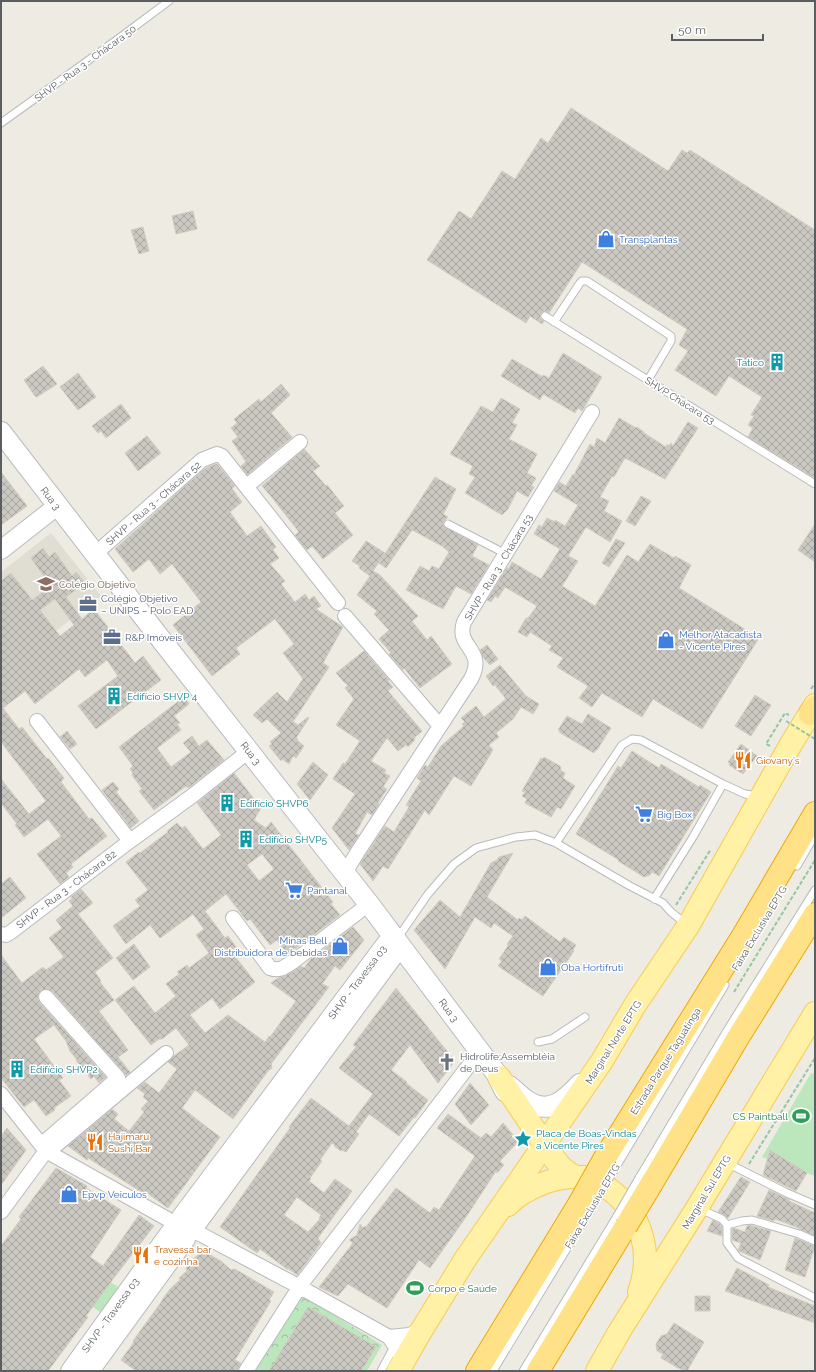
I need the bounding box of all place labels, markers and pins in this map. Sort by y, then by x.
shop icon: Transplantas [596,229,616,249]
place label: Transplantas [619,234,678,245]
building icon: Tatico [767,352,787,372]
place label: Tatico [737,357,764,368]
school or university icon: Colégio Objetivo [36,574,56,594]
place label: Colégio Objetivo [59,579,136,590]
place label: Colégio Objetivo – UNIPS – Polo EAD [101,593,193,616]
office icon: Colégio Objetivo – UNIPS – Polo EAD [78,594,98,614]
office icon: R&P Imóveis [102,627,122,647]
place label: Melhor Atacadista - Vicente Pires [679,629,762,652]
shop icon: Melhor Atacadista - Vicente Pires [656,630,676,650]
place label: R&P Imóveis [125,632,182,643]
building icon: Edifício SHVP 4 [104,686,124,706]
place label: Edifício SHVP 4 [127,691,198,702]
restaurant icon: Giovany's [733,750,753,770]
place label: Giovany's [756,755,800,766]
building icon: Edifício SHVP6 [217,793,237,813]
place label: Edifício SHVP6 [240,798,308,809]
supermarket icon: Big Box [634,804,654,824]
place label: Big Box [657,809,692,820]
building icon: Edifício SHVP5 [236,829,256,849]
place label: Edifício SHVP5 [259,834,327,845]
supermarket icon: Pantanal [284,880,304,900]
place label: Pantanal [307,885,347,896]
place label: Minas Bell Distribuidora de bebidas [214,935,327,958]
shop icon: Minas Bell Distribuidora de bebidas [330,936,350,956]
shop icon: Oba Hortifruti [538,957,558,977]
place label: Oba Hortifruti [561,962,623,973]
place label: Hidrolife;Assembléia de Deus [460,1051,555,1074]
church icon: Hidrolife;Assembléia de Deus [437,1052,457,1072]
building icon: Edifício SHVP2 [7,1059,27,1079]
place label: Edifício SHVP2 [30,1064,98,1075]
sports icon: CS Paintball [791,1106,811,1126]
place label: CS Paintball [733,1111,788,1122]
place label: Placa de Boas-Vindas a Vicente Pires [536,1128,637,1151]
place icon: Placa de Boas-Vindas a Vicente Pires [513,1129,533,1149]
place label: Hajimaru Sushi Bar [108,1131,152,1154]
restaurant icon: Hajimaru Sushi Bar [85,1132,105,1152]
shop icon: Epvp Veiculos [59,1184,79,1204]
place label: Epvp Veiculos [82,1189,147,1200]
place label: Travessa bar e cozinha [154,1244,212,1267]
restaurant icon: Travessa bar e cozinha [131,1245,151,1265]
sports icon: Corpo e Saúde [405,1278,425,1298]
place label: Corpo e Saúde [428,1283,497,1294]

